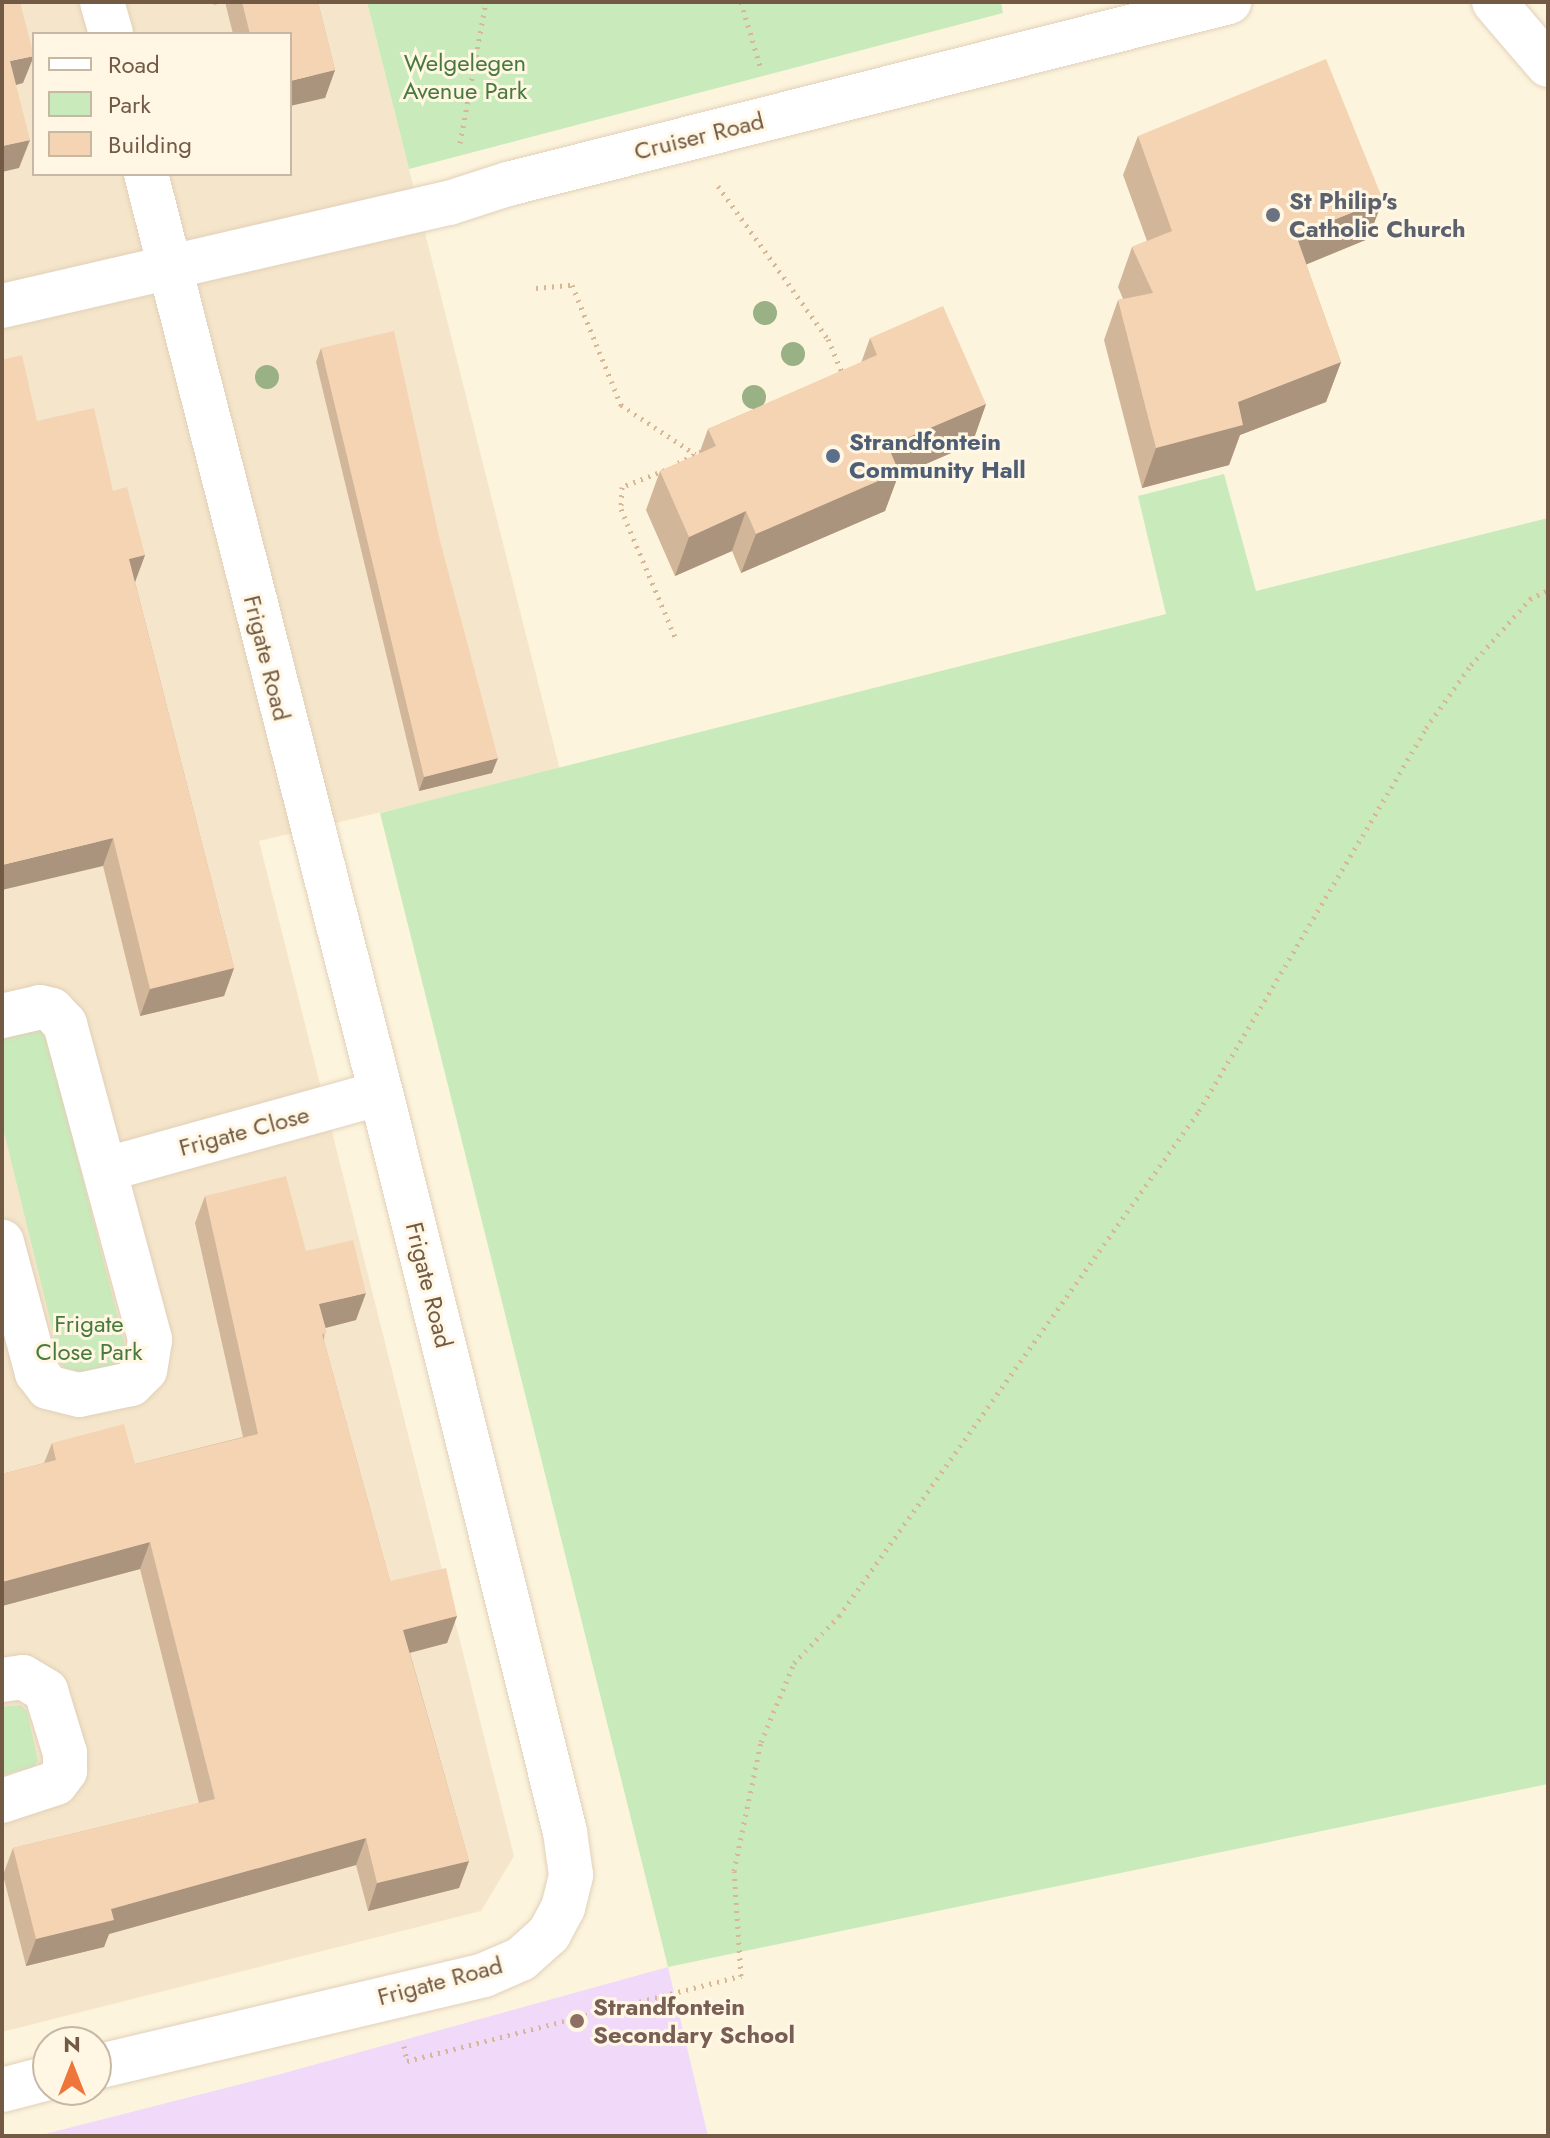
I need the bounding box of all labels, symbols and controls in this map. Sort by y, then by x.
legend [32,32,292,176]
text: Road [108,47,160,82]
park label: Welgelegen Avenue Park [403,49,527,105]
text: Park [108,87,151,122]
street label: Cruiser Road [631,106,767,166]
text: Building [108,127,192,162]
place label: St Philip's Catholic Church [1289,187,1466,243]
marker: St Philip's Catholic Church [1264,206,1282,224]
place label: Strandfontein Community Hall [849,428,1026,484]
marker: Strandfontein Community Hall [824,447,842,465]
street label: Frigate Road [238,592,296,724]
street label: Frigate Close [176,1100,312,1162]
street label: Frigate Road [400,1219,458,1351]
park label: Frigate Close Park [35,1310,143,1366]
street label: Frigate Road [374,1950,506,2012]
place label: Strandfontein Secondary School [593,1993,795,2049]
marker: Strandfontein Secondary School [568,2012,586,2030]
north arrow [32,2026,112,2106]
text: N [63,2028,81,2060]

